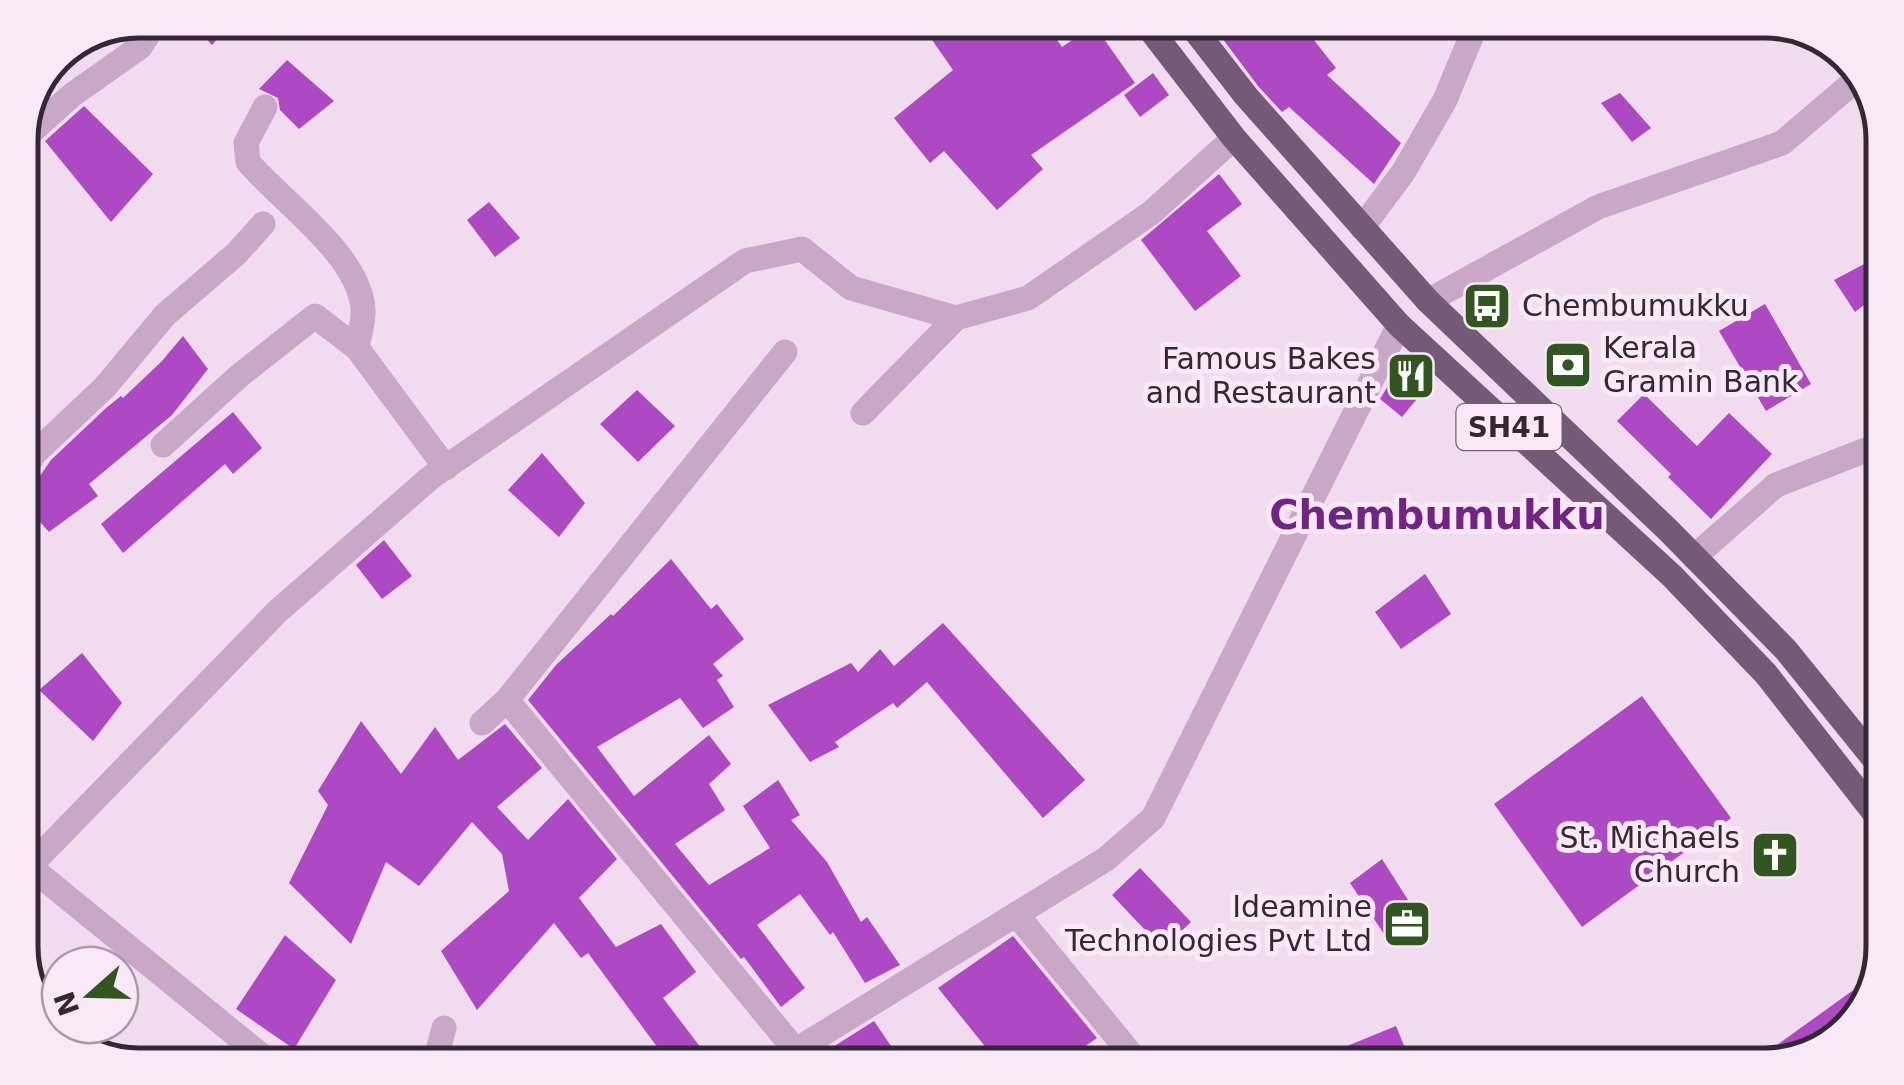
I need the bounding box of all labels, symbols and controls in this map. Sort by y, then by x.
bus stop icon: Chembumukku [1461,280,1513,332]
place label: Chembumukku [1522,288,1749,323]
place label: Kerala Gramin Bank [1603,330,1799,399]
bank icon: Kerala Gramin Bank [1542,339,1594,391]
place label: Famous Bakes and Restaurant [1146,341,1376,410]
restaurant icon: Famous Bakes and Restaurant [1385,350,1437,402]
road number: SH41 [1456,404,1562,450]
district label: Chembumukku [1269,492,1605,538]
place label: St. Michaels Church [1560,820,1740,889]
church icon: St. Michaels Church [1749,829,1801,881]
place label: Ideamine Technologies Pvt Ltd [1064,889,1372,958]
office icon: Ideamine Technologies Pvt Ltd [1381,898,1433,950]
north arrow [40,945,140,1045]
text: N [47,987,86,1020]

